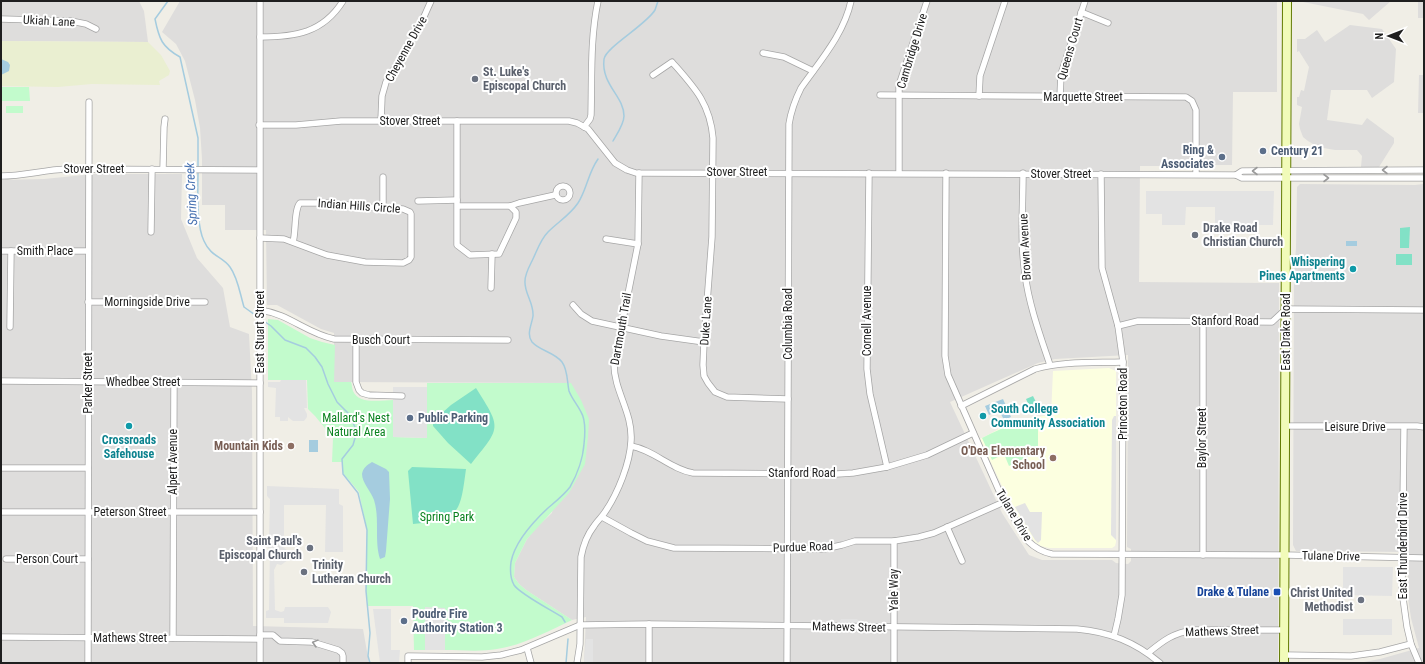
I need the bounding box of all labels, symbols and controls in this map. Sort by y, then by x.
street label: Cambridge Drive [894,11,930,90]
street label: Ukiah Lane [23,13,76,29]
street label: Cheyenne Drive [382,14,430,84]
street label: Queens Court [1054,16,1086,82]
north arrow [1369,16,1409,56]
text: N [1373,32,1386,39]
place label: St. Luke's Episcopal Church [483,65,566,93]
marker: St. Luke's Episcopal Church [470,74,480,84]
street label: Marquette Street [1043,90,1123,104]
street label: Stover Street [380,114,441,128]
place label: Ring & Associates [1161,143,1215,171]
place label: Century 21 [1271,144,1323,158]
marker: Century 21 [1258,146,1268,156]
marker: Ring & Associates [1217,152,1227,162]
street label: Stover Street [64,162,125,176]
water label: Spring Creek [182,162,200,226]
street label: Stover Street [707,165,768,179]
one-way arrow [1382,166,1388,175]
street label: Stover Street [1031,167,1092,181]
one-way arrow [1252,167,1258,175]
one-way arrow [1323,174,1329,182]
street label: Indian Hills Circle [317,196,401,216]
street label: Brown Avenue [1016,213,1034,281]
place label: Drake Road Christian Church [1203,221,1283,249]
marker: Drake Road Christian Church [1190,230,1200,240]
street label: Smith Place [17,244,74,258]
place label: Whispering Pines Apartments [1259,255,1346,283]
marker: Whispering Pines Apartments [1348,264,1358,274]
street label: Cornell Avenue [860,285,874,356]
street label: Columbia Road [781,288,795,360]
street label: East Stuart Street [253,290,267,374]
street label: Dartmouth Trail [608,292,634,366]
street label: East Drake Road [1279,293,1293,371]
street label: Morningside Drive [104,295,190,309]
street label: Duke Lane [697,296,715,346]
street label: Stanford Road [1191,314,1259,328]
street label: Busch Court [352,333,410,347]
street label: Parker Street [81,352,95,414]
street label: Princeton Road [1116,368,1130,440]
street label: Whedbee Street [106,375,181,389]
place label: South College Community Association [991,402,1105,430]
street label: Baylor Street [1195,407,1209,468]
park label: Mallard's Nest Natural Area [322,411,390,439]
place label: Public Parking [418,411,488,425]
marker: South College Community Association [978,411,988,421]
marker: Public Parking [405,413,415,423]
street label: Leisure Drive [1324,420,1386,434]
marker: Crossroads Safehouse [124,421,134,431]
street label: Alpert Avenue [166,429,180,495]
place label: Crossroads Safehouse [102,433,157,461]
place label: Mountain Kids [214,439,284,453]
marker: Mountain Kids [286,441,296,451]
place label: O'Dea Elementary School [961,444,1046,472]
marker: O'Dea Elementary School [1048,453,1058,463]
street label: Stanford Road [768,466,836,480]
street label: Tulane Drive [993,486,1035,544]
street label: East Thunderbird Drive [1396,492,1410,600]
street label: Peterson Street [93,505,167,519]
park label: Spring Park [420,510,475,524]
place label: Saint Paul's Episcopal Church [219,534,303,562]
street label: Purdue Road [773,539,833,555]
marker: Saint Paul's Episcopal Church [305,543,315,553]
street label: Tulane Drive [1302,548,1361,564]
street label: Person Court [16,552,78,566]
place label: Trinity Lutheran Church [312,558,391,586]
marker: Trinity Lutheran Church [299,567,309,577]
street label: Yale Way [887,569,901,611]
place label: Drake & Tulane [1197,585,1269,599]
place label: Christ United Methodist [1290,586,1353,614]
marker: Drake & Tulane [1272,587,1282,597]
marker: Christ United Methodist [1356,595,1366,605]
place label: Poudre Fire Authority Station 3 [412,607,503,635]
marker: Poudre Fire Authority Station 3 [399,616,409,626]
street label: Mathews Street [812,619,887,635]
street label: Mathews Street [1185,623,1260,639]
street label: Mathews Street [93,631,167,645]
one-way arrow [312,640,318,648]

